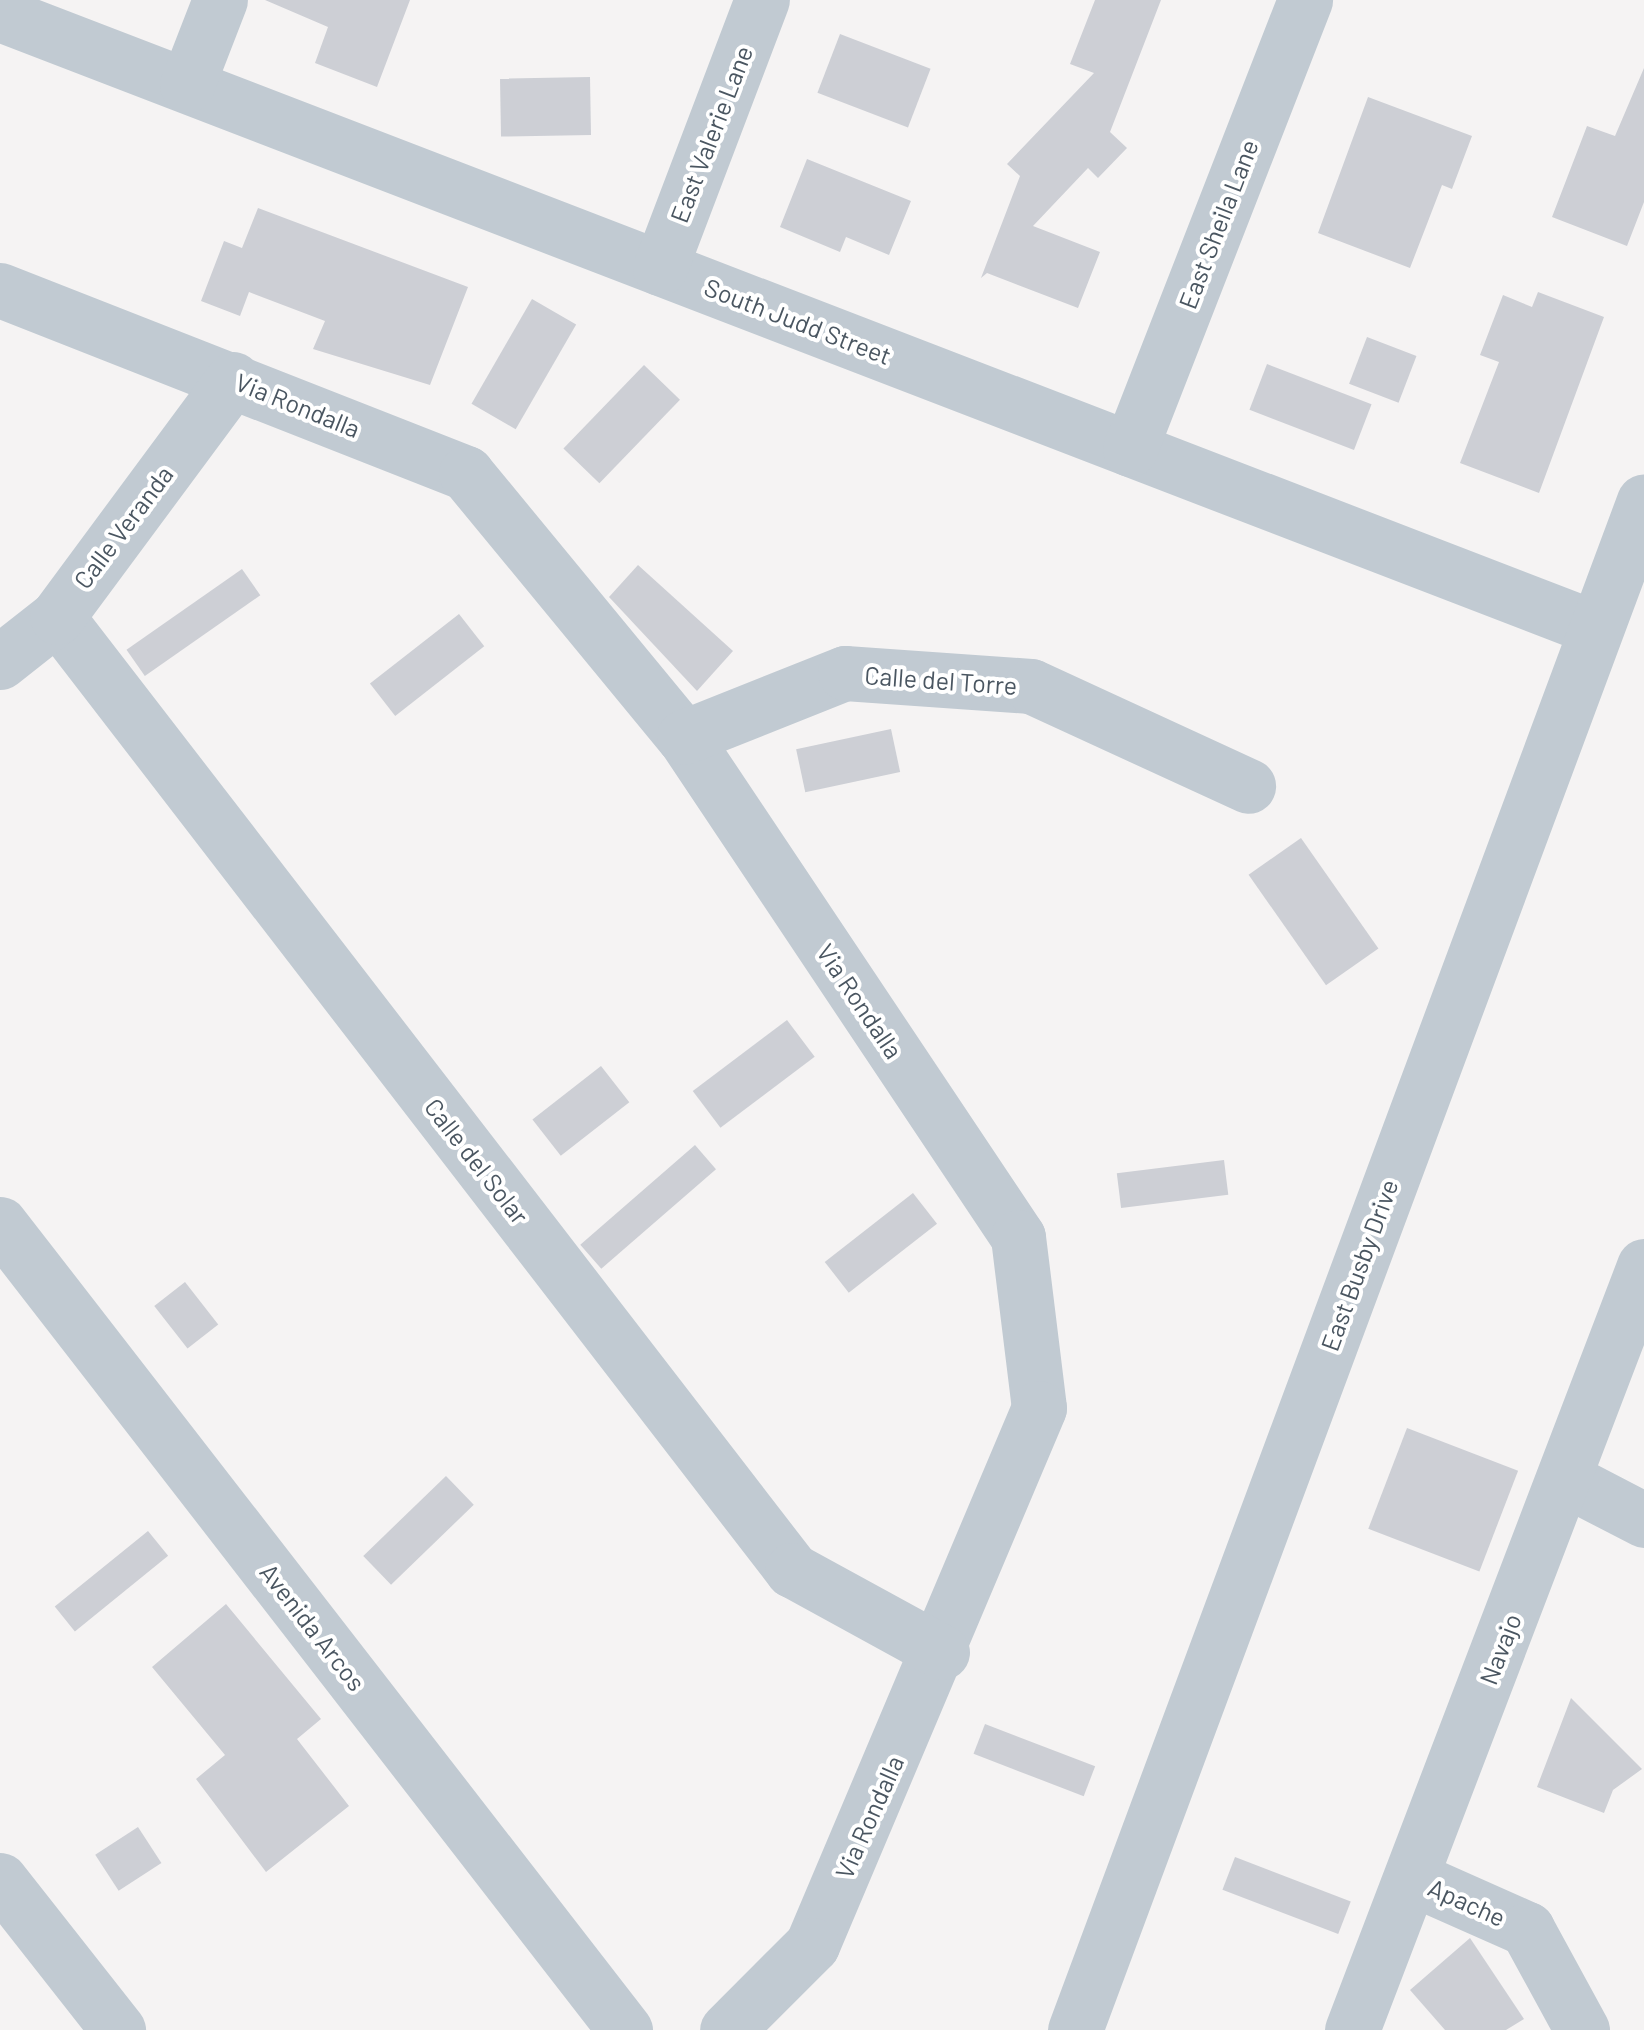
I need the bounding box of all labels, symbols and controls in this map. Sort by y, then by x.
street label: East Valerie Lane [664,41,758,227]
street label: East Sheila Lane [1172,135,1264,313]
street label: South Judd Street [700,272,896,370]
street label: Via Rondalla [231,366,365,444]
street label: Calle Veranda [67,460,179,594]
street label: Calle del Torre [864,660,1018,700]
street label: Via Rondalla [811,938,909,1064]
street label: Calle del Solar [419,1092,535,1230]
street label: East Busby Drive [1314,1175,1404,1355]
street label: Avenida Arcos [254,1557,372,1697]
street label: Navajo [1473,1609,1527,1689]
street label: Via Rondalla [829,1751,909,1883]
street label: Apache [1424,1872,1510,1932]

